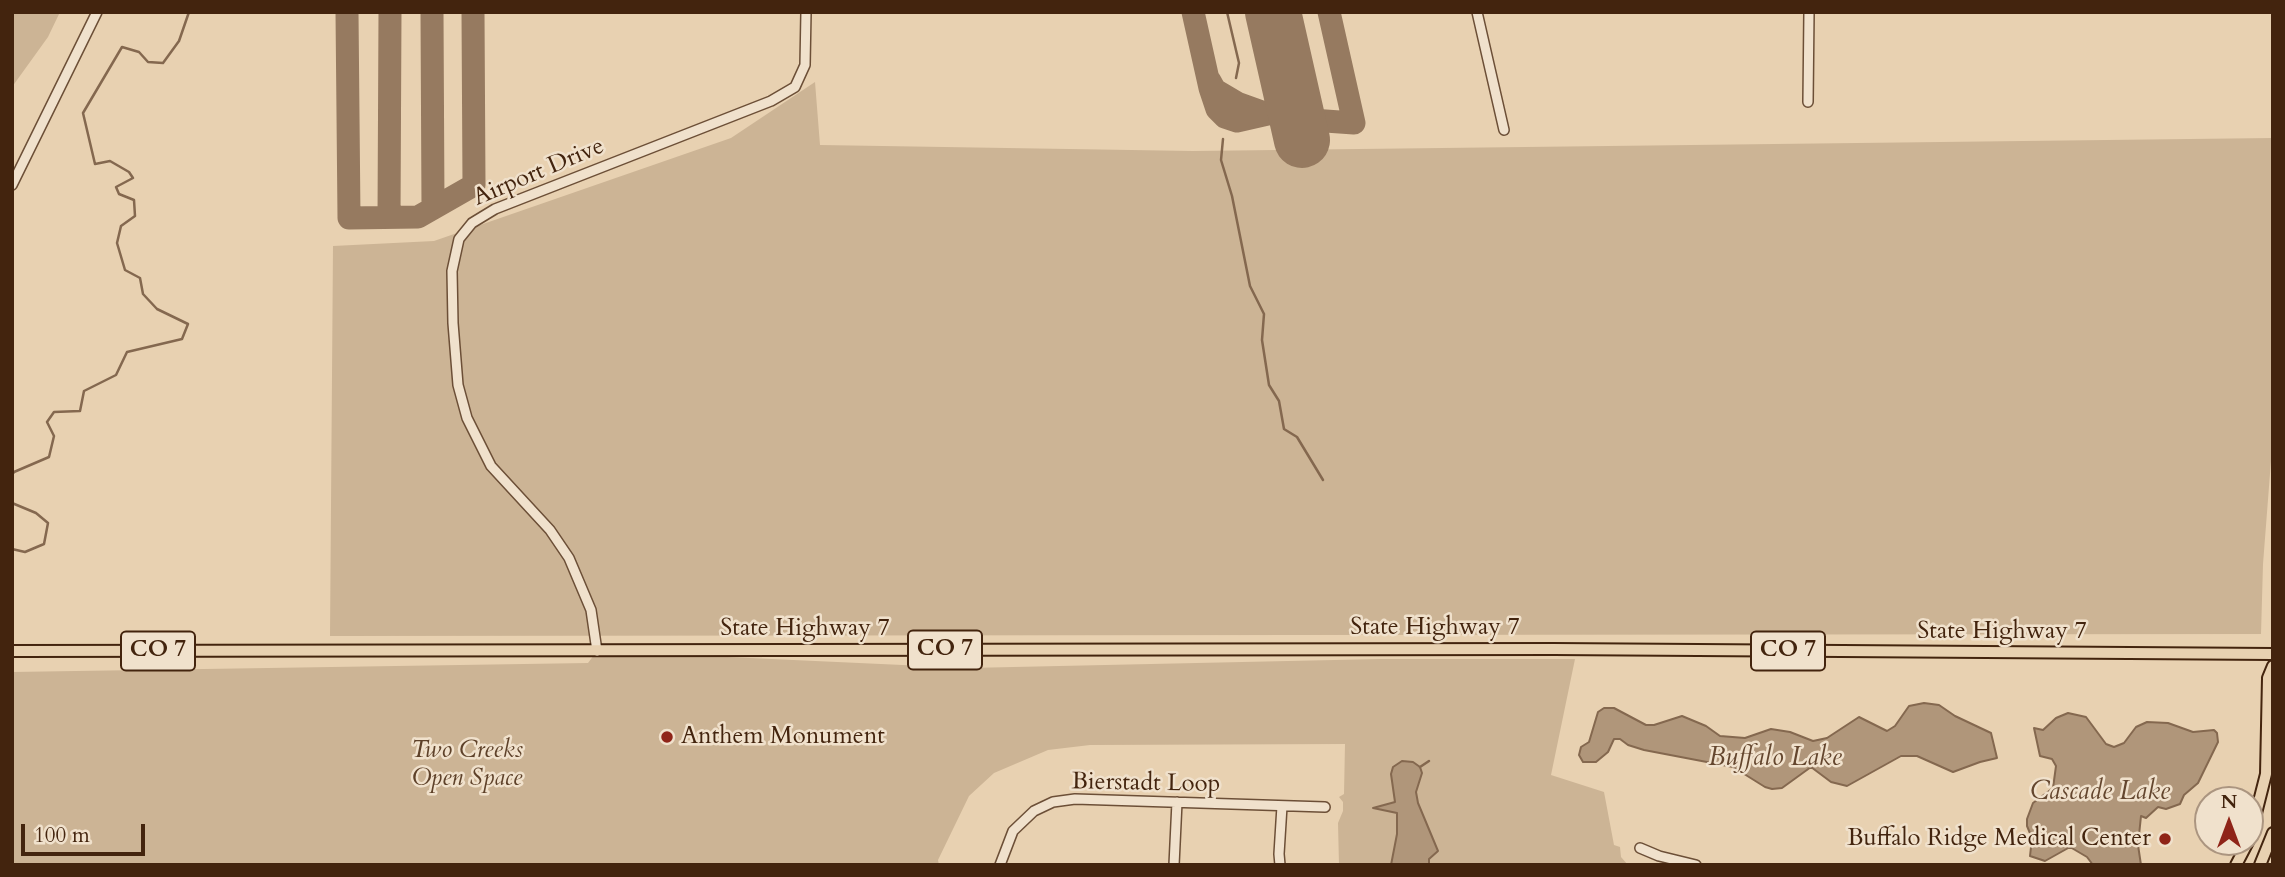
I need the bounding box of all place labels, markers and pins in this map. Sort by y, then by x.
place label: Anthem Monument [681,723,885,751]
marker: Anthem Monument [659,729,675,745]
place label: Buffalo Ridge Medical Center [1847,825,2151,853]
marker: Buffalo Ridge Medical Center [2157,831,2173,847]

